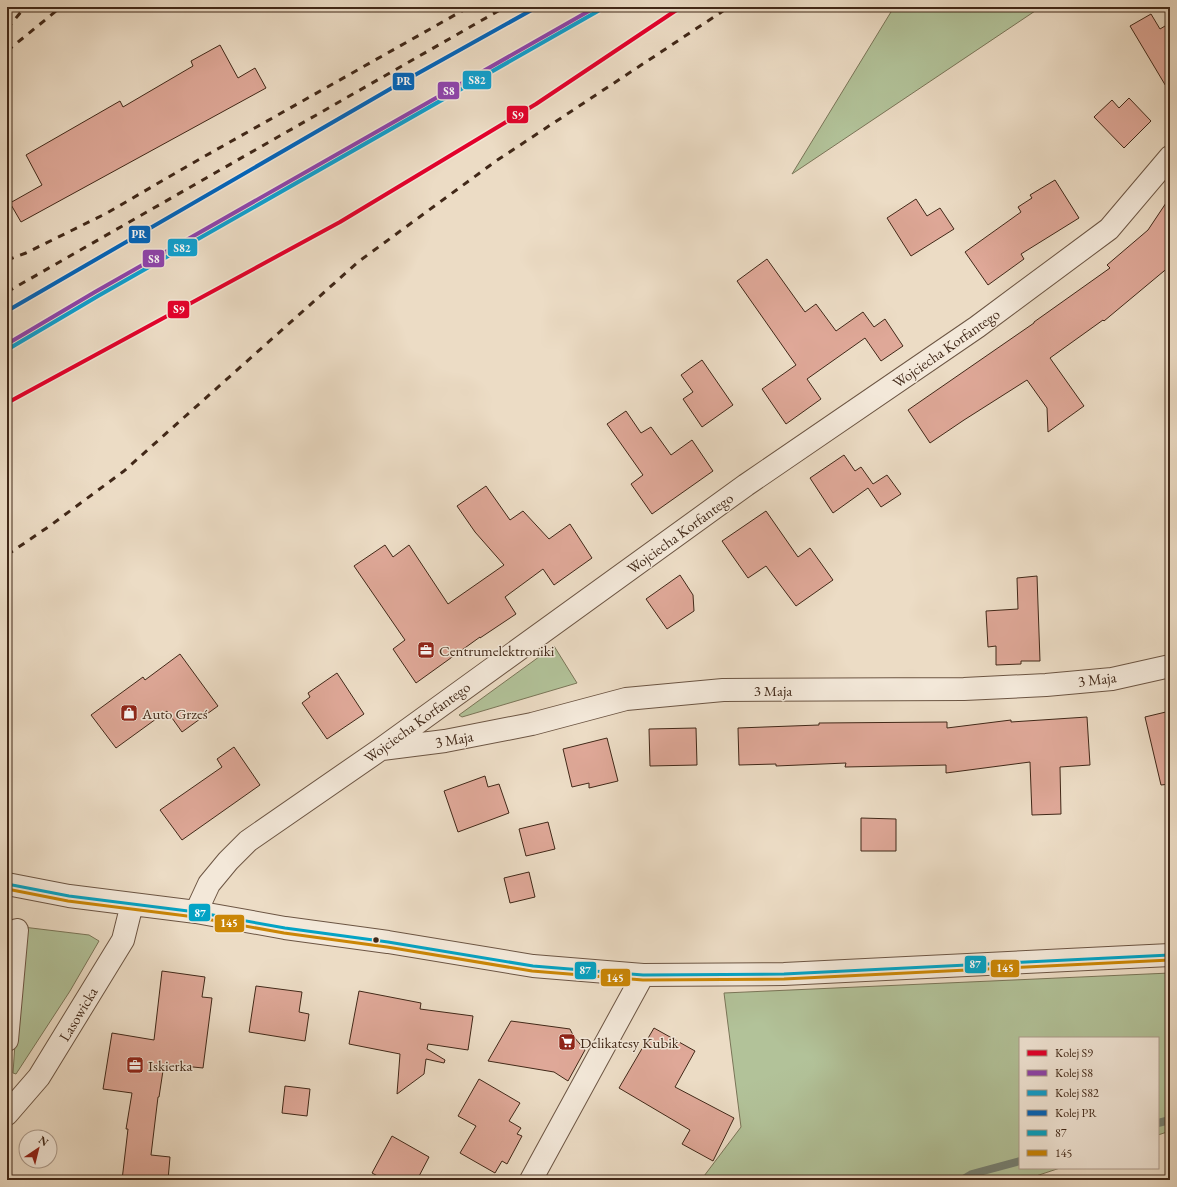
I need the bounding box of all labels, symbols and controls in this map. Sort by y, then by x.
line badge: S82 [462,70,492,90]
line badge: PR [392,72,415,91]
text: S82 [468,73,486,87]
text: PR [396,74,412,88]
line badge: S8 [437,81,460,100]
text: S8 [443,84,455,98]
line badge: S9 [506,105,529,124]
text: S9 [512,108,524,122]
line badge: PR [128,225,151,244]
text: PR [131,227,147,241]
line badge: S82 [167,238,198,257]
text: S82 [173,241,191,255]
line badge: S8 [142,249,165,268]
text: S8 [148,252,160,266]
line badge: S9 [167,300,190,319]
text: S9 [173,302,185,316]
street label: Wojciecha Korfantego [889,304,1003,392]
street label: Wojciecha Korfantego [623,488,737,578]
office icon: Centrumelektroniki [416,640,436,660]
place label: Centrumelektroniki [439,641,555,660]
street label: 3 Maja [1077,667,1117,691]
street label: Wojciecha Korfantego [360,677,474,767]
street label: 3 Maja [754,681,792,700]
shop icon: Auto Grześ [119,703,139,723]
place label: Auto Grześ [141,704,208,723]
street label: 3 Maja [433,726,475,752]
line badge: 87 [188,903,211,922]
text: 87 [194,906,206,920]
line badge: 145 [214,914,245,933]
text: 145 [220,916,238,930]
unlabelled marker [371,935,381,945]
line badge: 87 [964,955,987,974]
text: 87 [969,957,981,971]
line badge: 145 [990,959,1020,978]
line badge: 87 [574,961,597,980]
text: 145 [996,961,1014,975]
text: 87 [579,963,591,977]
line badge: 145 [600,968,631,987]
text: 145 [606,971,624,985]
street label: Lasowicka [54,983,102,1045]
supermarket icon: Delikatesy Kubik [557,1032,577,1052]
place label: Delikatesy Kubik [580,1033,680,1052]
legend [1019,1037,1159,1169]
text: Kolej S9 [1055,1045,1093,1061]
office icon: Iskierka [125,1055,145,1075]
place label: Iskierka [148,1056,193,1075]
text: Kolej S8 [1055,1065,1093,1081]
text: Kolej S82 [1055,1085,1099,1101]
text: Kolej PR [1055,1105,1097,1121]
text: 87 [1055,1125,1067,1141]
north arrow [18,1129,58,1169]
text: N [36,1133,51,1149]
text: 145 [1055,1145,1073,1161]

